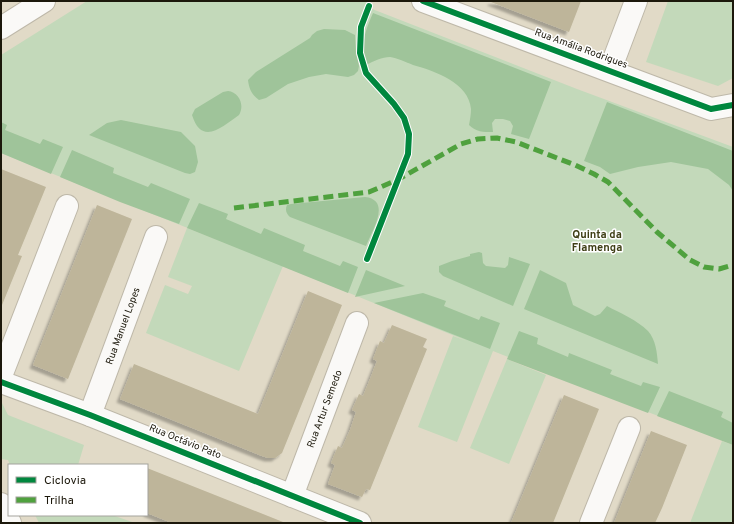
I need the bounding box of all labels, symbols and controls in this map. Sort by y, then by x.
street label: Rua Amália Rodrigues [533,26,630,72]
district label: Quinta da Flamenga [572,228,622,255]
street label: Rua Manuel Lopes [103,285,143,366]
street label: Rua Artur Semedo [304,368,345,450]
street label: Rua Octávio Pato [147,422,223,463]
legend [8,464,148,516]
text: Ciclovia [44,473,86,489]
text: Trilha [44,493,74,509]

